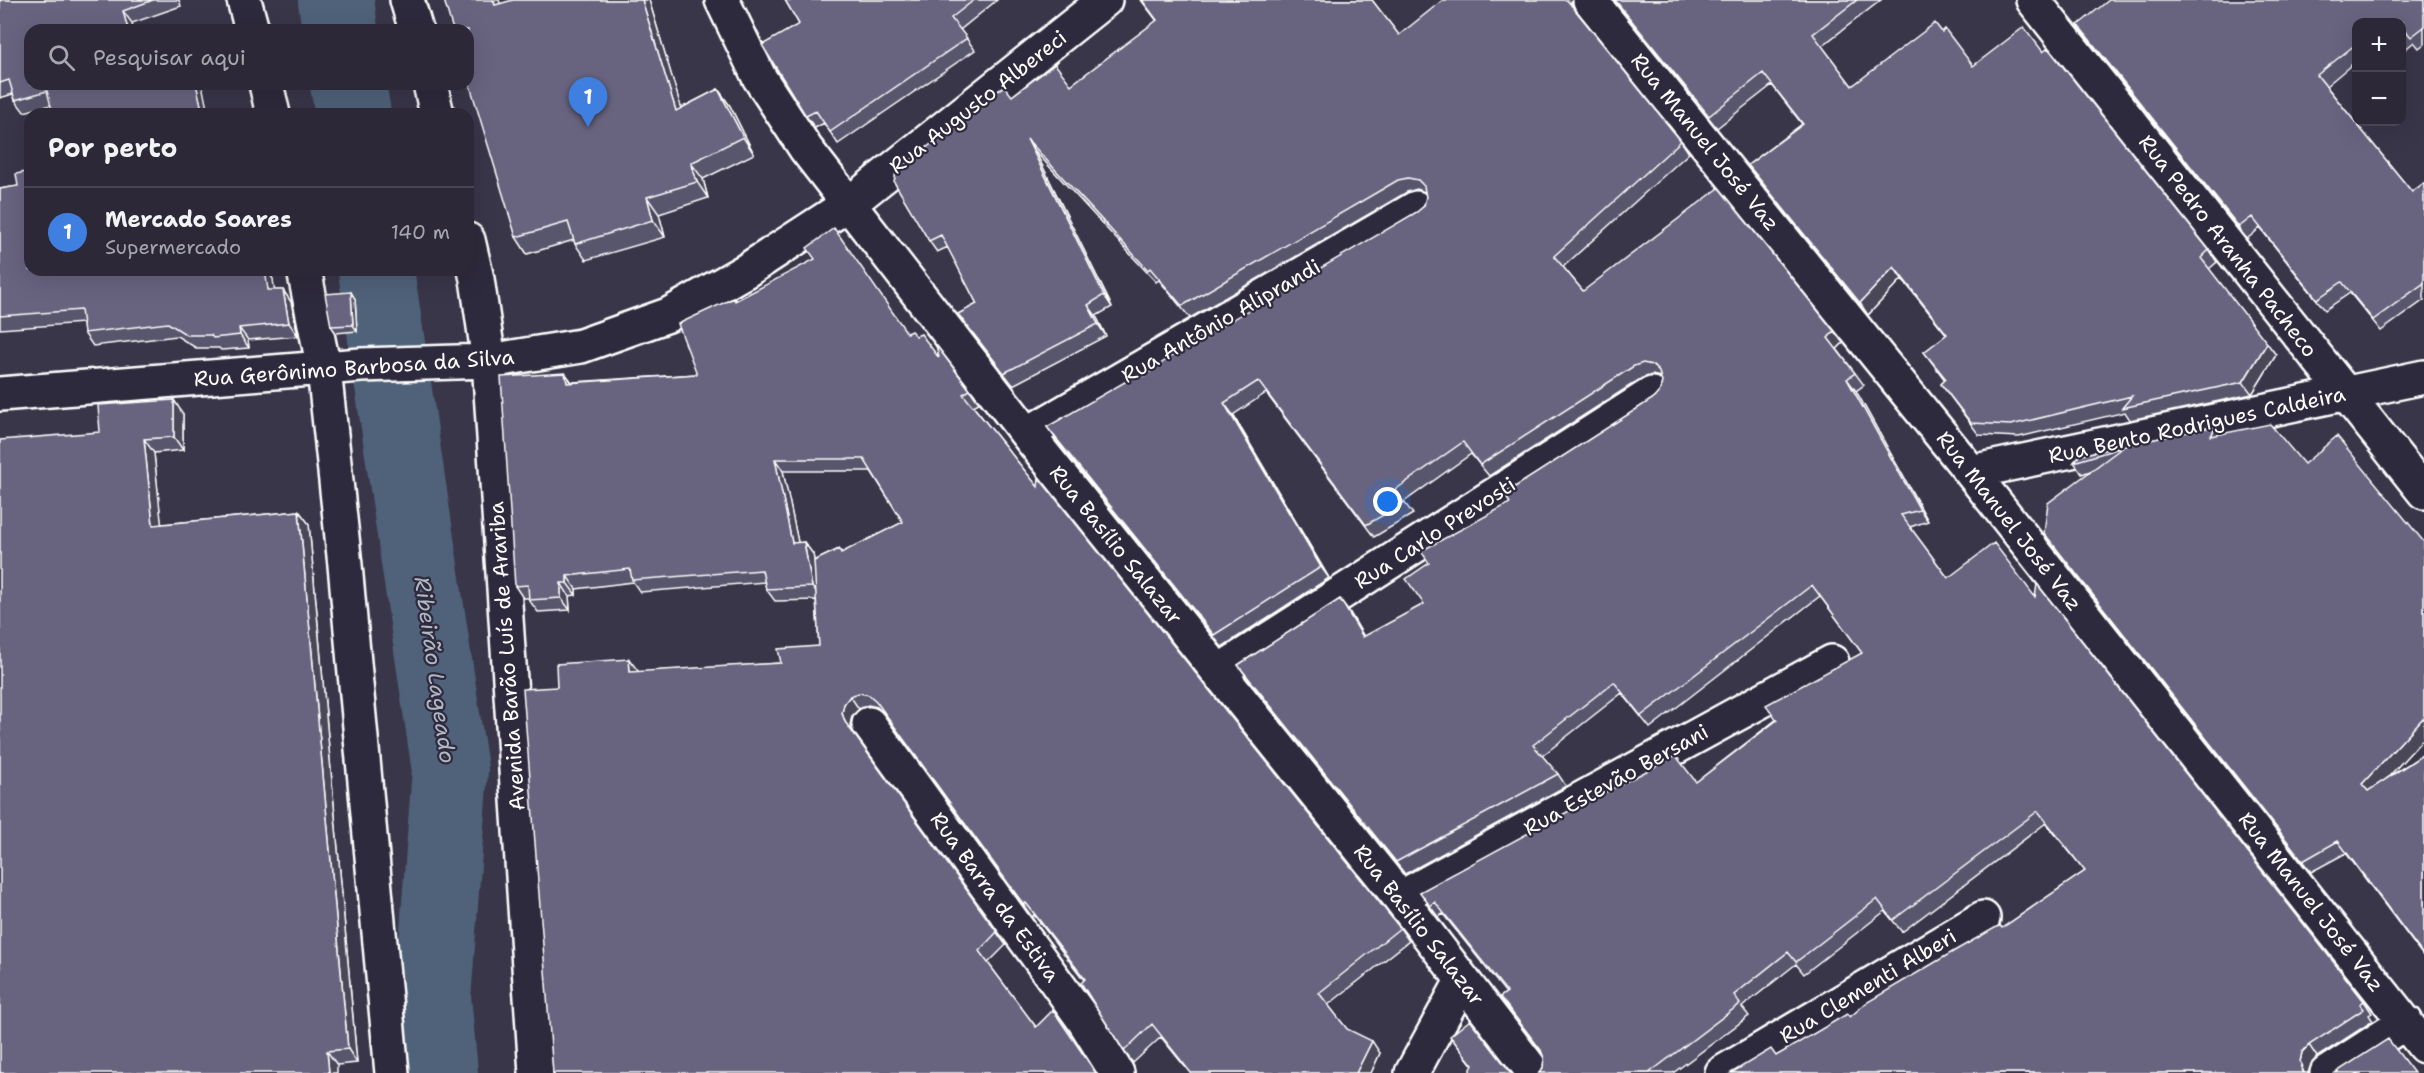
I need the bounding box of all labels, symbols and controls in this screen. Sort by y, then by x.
map controls [2352,18,2406,126]
button: + [2352,18,2406,72]
search box [24,24,474,90]
street label: Rua Augusto Albereci [883,24,1073,180]
icon: search [45,41,78,74]
text: Pesquisar aqui [93,43,246,72]
street label: Rua Manuel José Vaz [1625,47,1785,237]
button: − [2352,72,2406,126]
pin: 1 [568,78,608,127]
street label: Rua Pedro Aranha Pacheco [2132,129,2324,363]
text: Por perto [48,130,177,165]
text: Mercado Soares [105,205,292,234]
text: 1 [63,219,72,245]
text: 140 m [391,219,450,245]
text: Supermercado [105,234,241,260]
street label: Rua Antônio Aliprandi [1116,252,1326,390]
street label: Rua Gerônimo Barbosa da Silva [193,343,515,393]
street label: Rua Bento Rodrigues Caldeira [2046,380,2348,470]
street label: Rua Manuel José Vaz [1930,425,2088,617]
street label: Rua Basílio Salazar [1043,460,1189,630]
street label: Rua Carlo Prevosti [1349,470,1521,596]
your location [1373,487,1402,516]
street label: Avenida Barão Luís de Arariba [482,500,532,812]
water label: Ribeirão Lageado [408,575,462,765]
street label: Rua Estevão Bersani [1519,718,1713,842]
street label: Rua Barra da Estiva [924,806,1066,988]
street label: Rua Manuel José Vaz [2232,806,2390,998]
street label: Rua Basílio Salazar [1347,839,1491,1011]
street label: Rua Clementi Alberi [1774,922,1962,1050]

